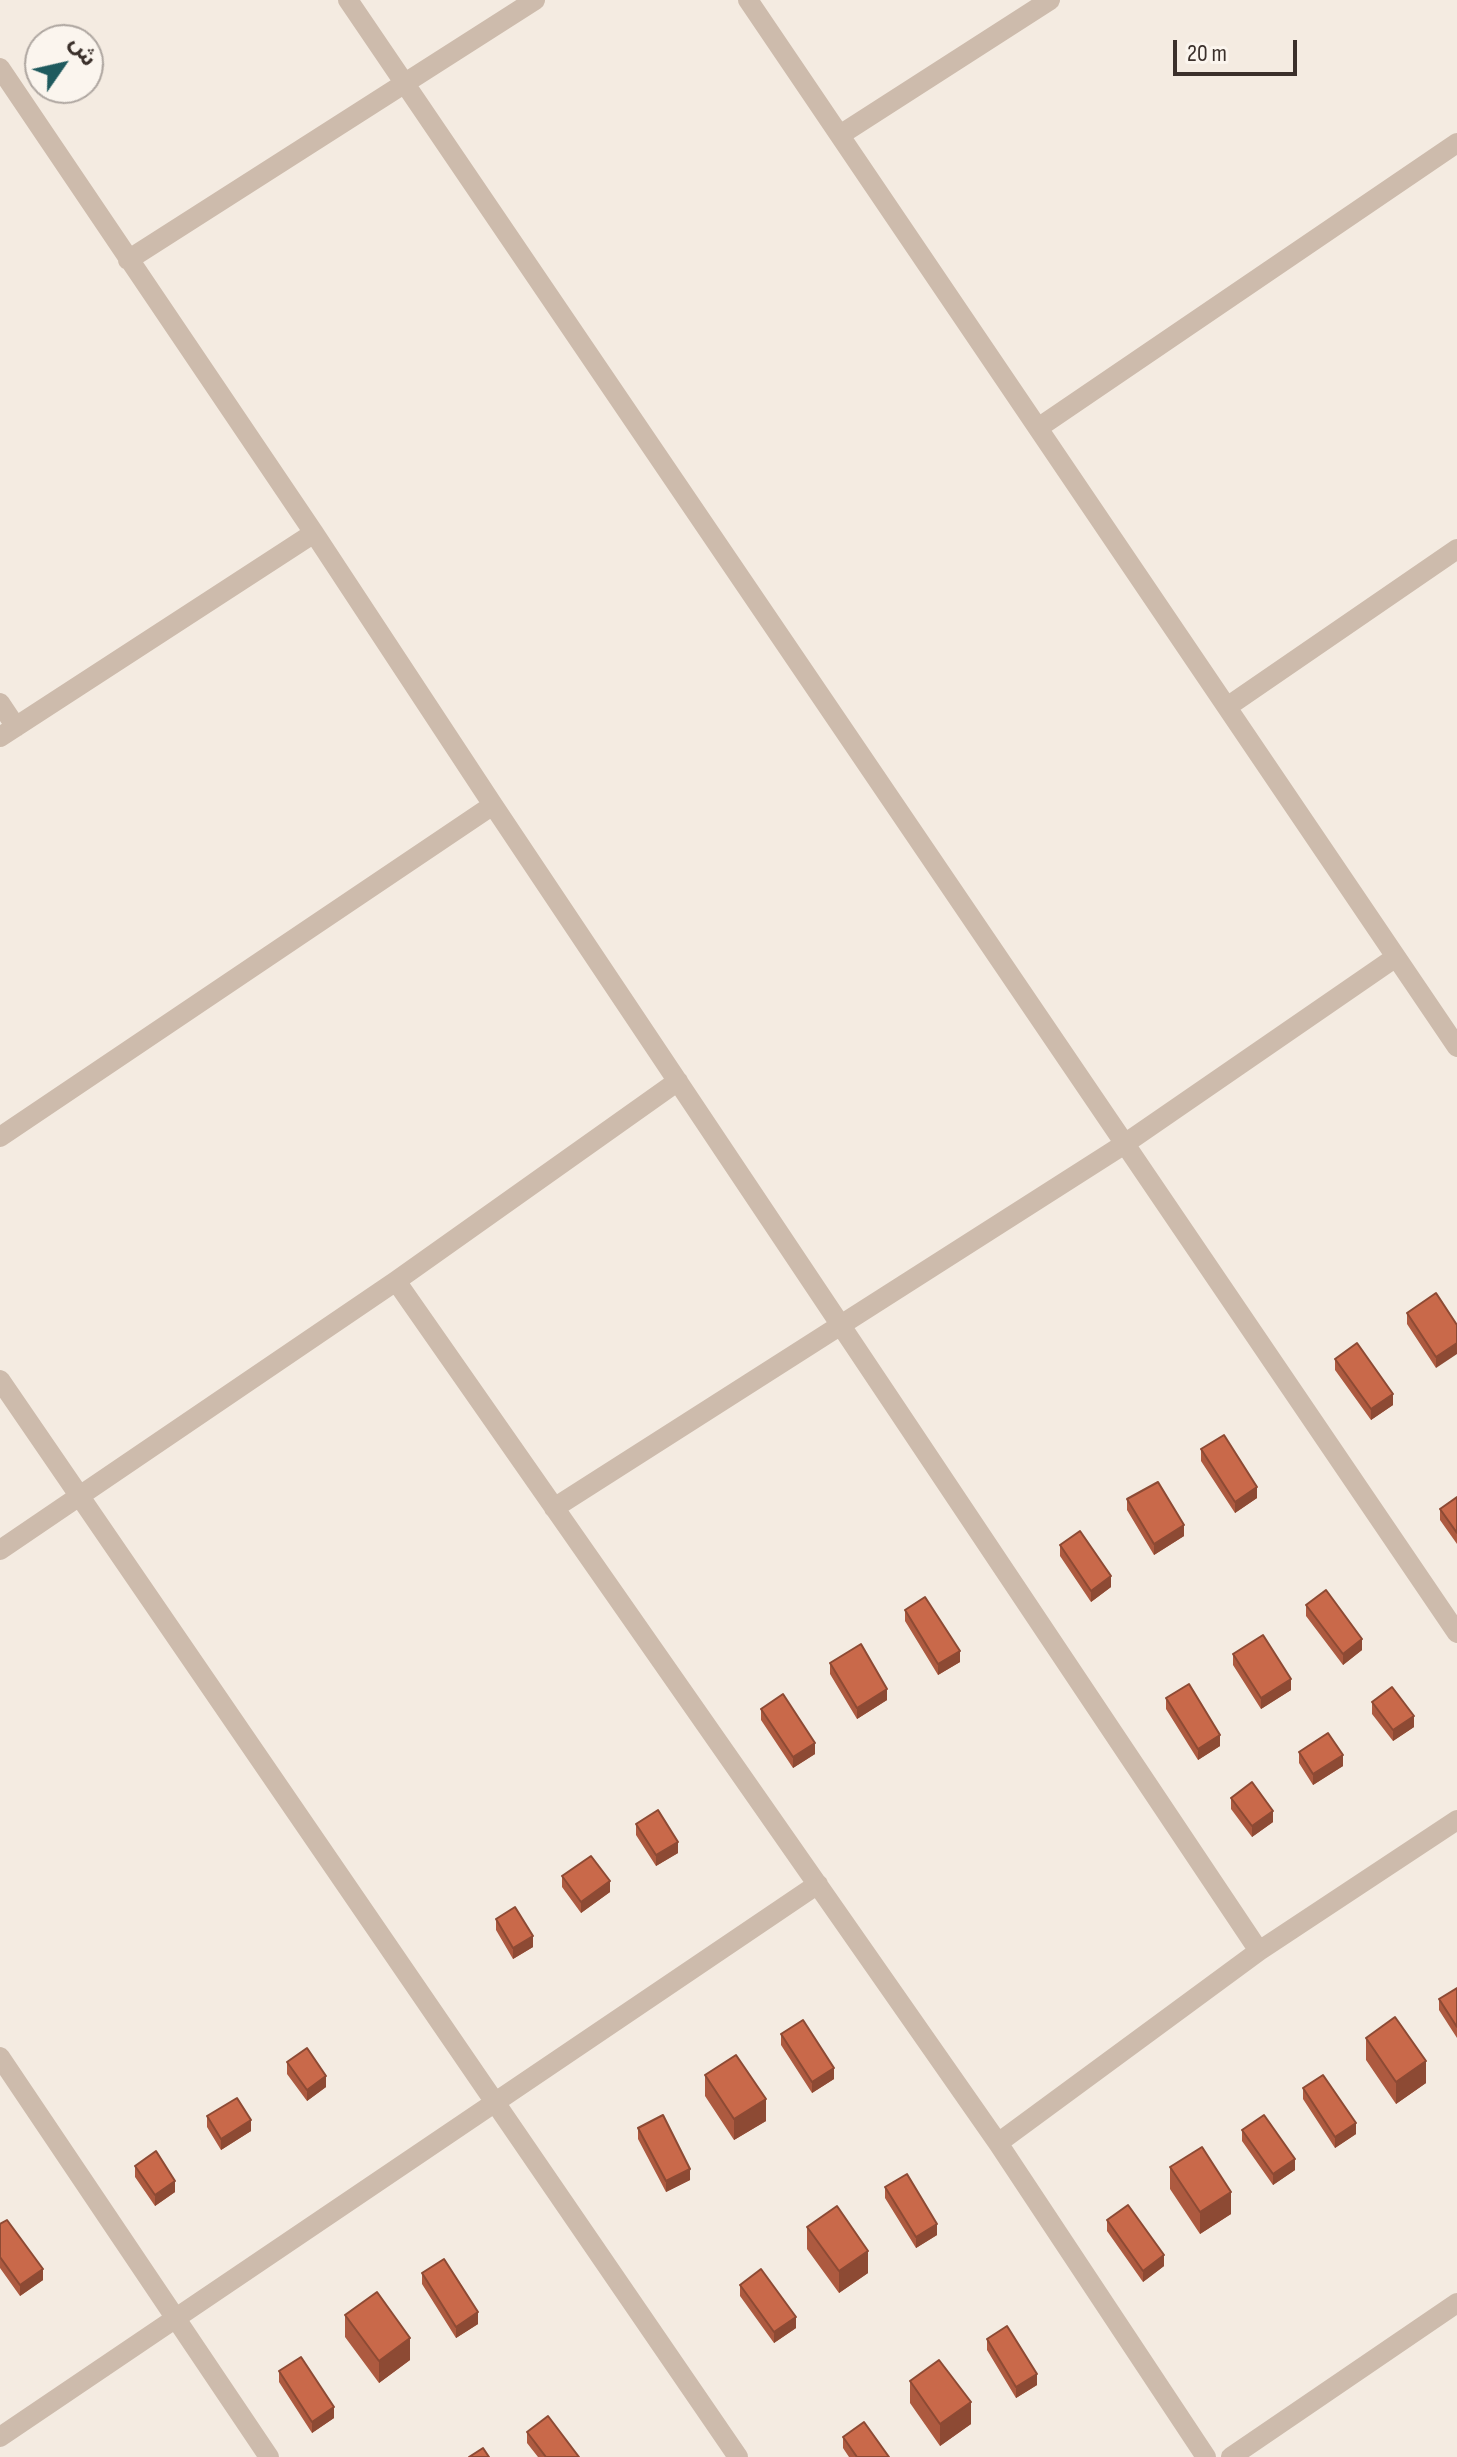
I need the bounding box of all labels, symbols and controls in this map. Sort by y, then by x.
north arrow [24,24,104,104]
scale bar [1177,24,1301,74]
text: ش [63,31,102,71]
text: 20 m [1187,39,1227,68]

